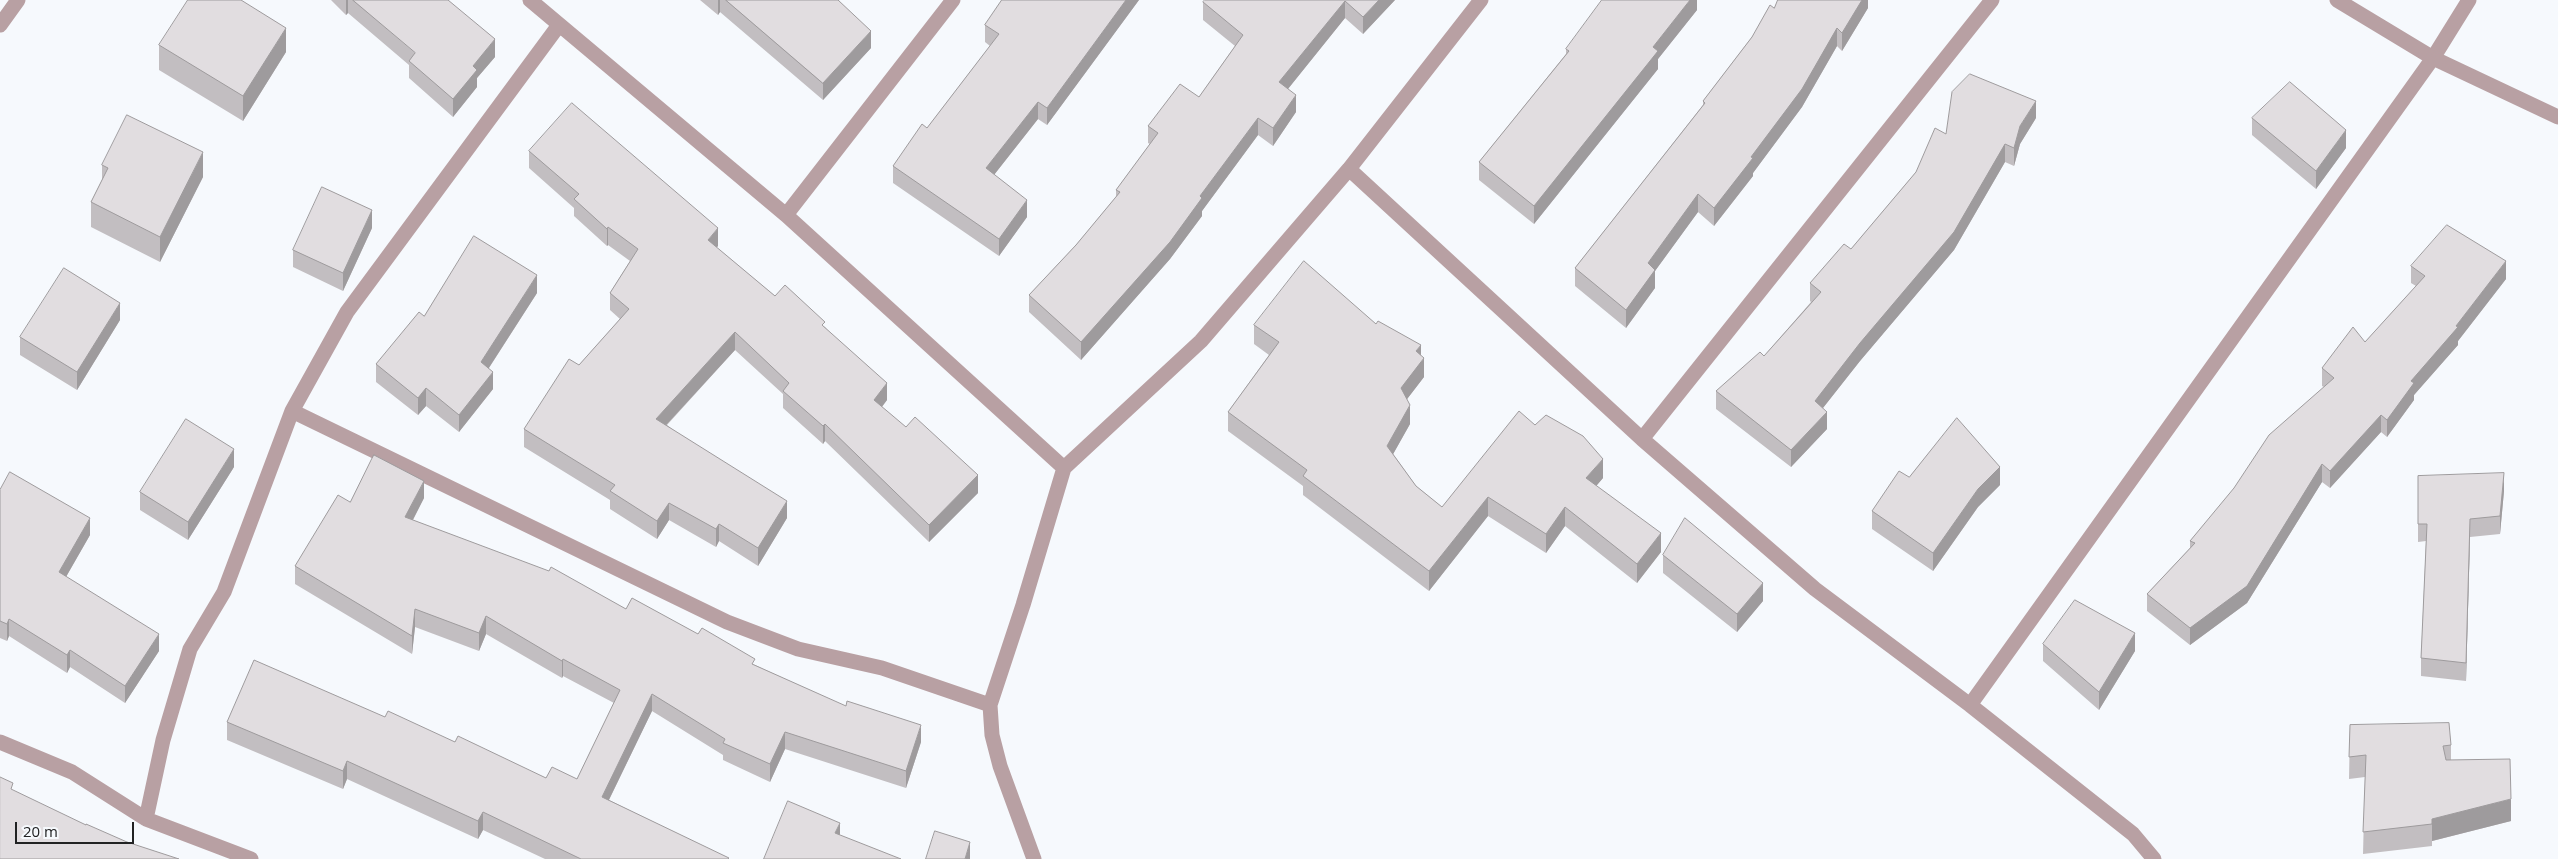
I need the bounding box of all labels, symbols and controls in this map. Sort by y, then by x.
scale bar [18,812,136,844]
text: 20 m [23,821,58,841]

